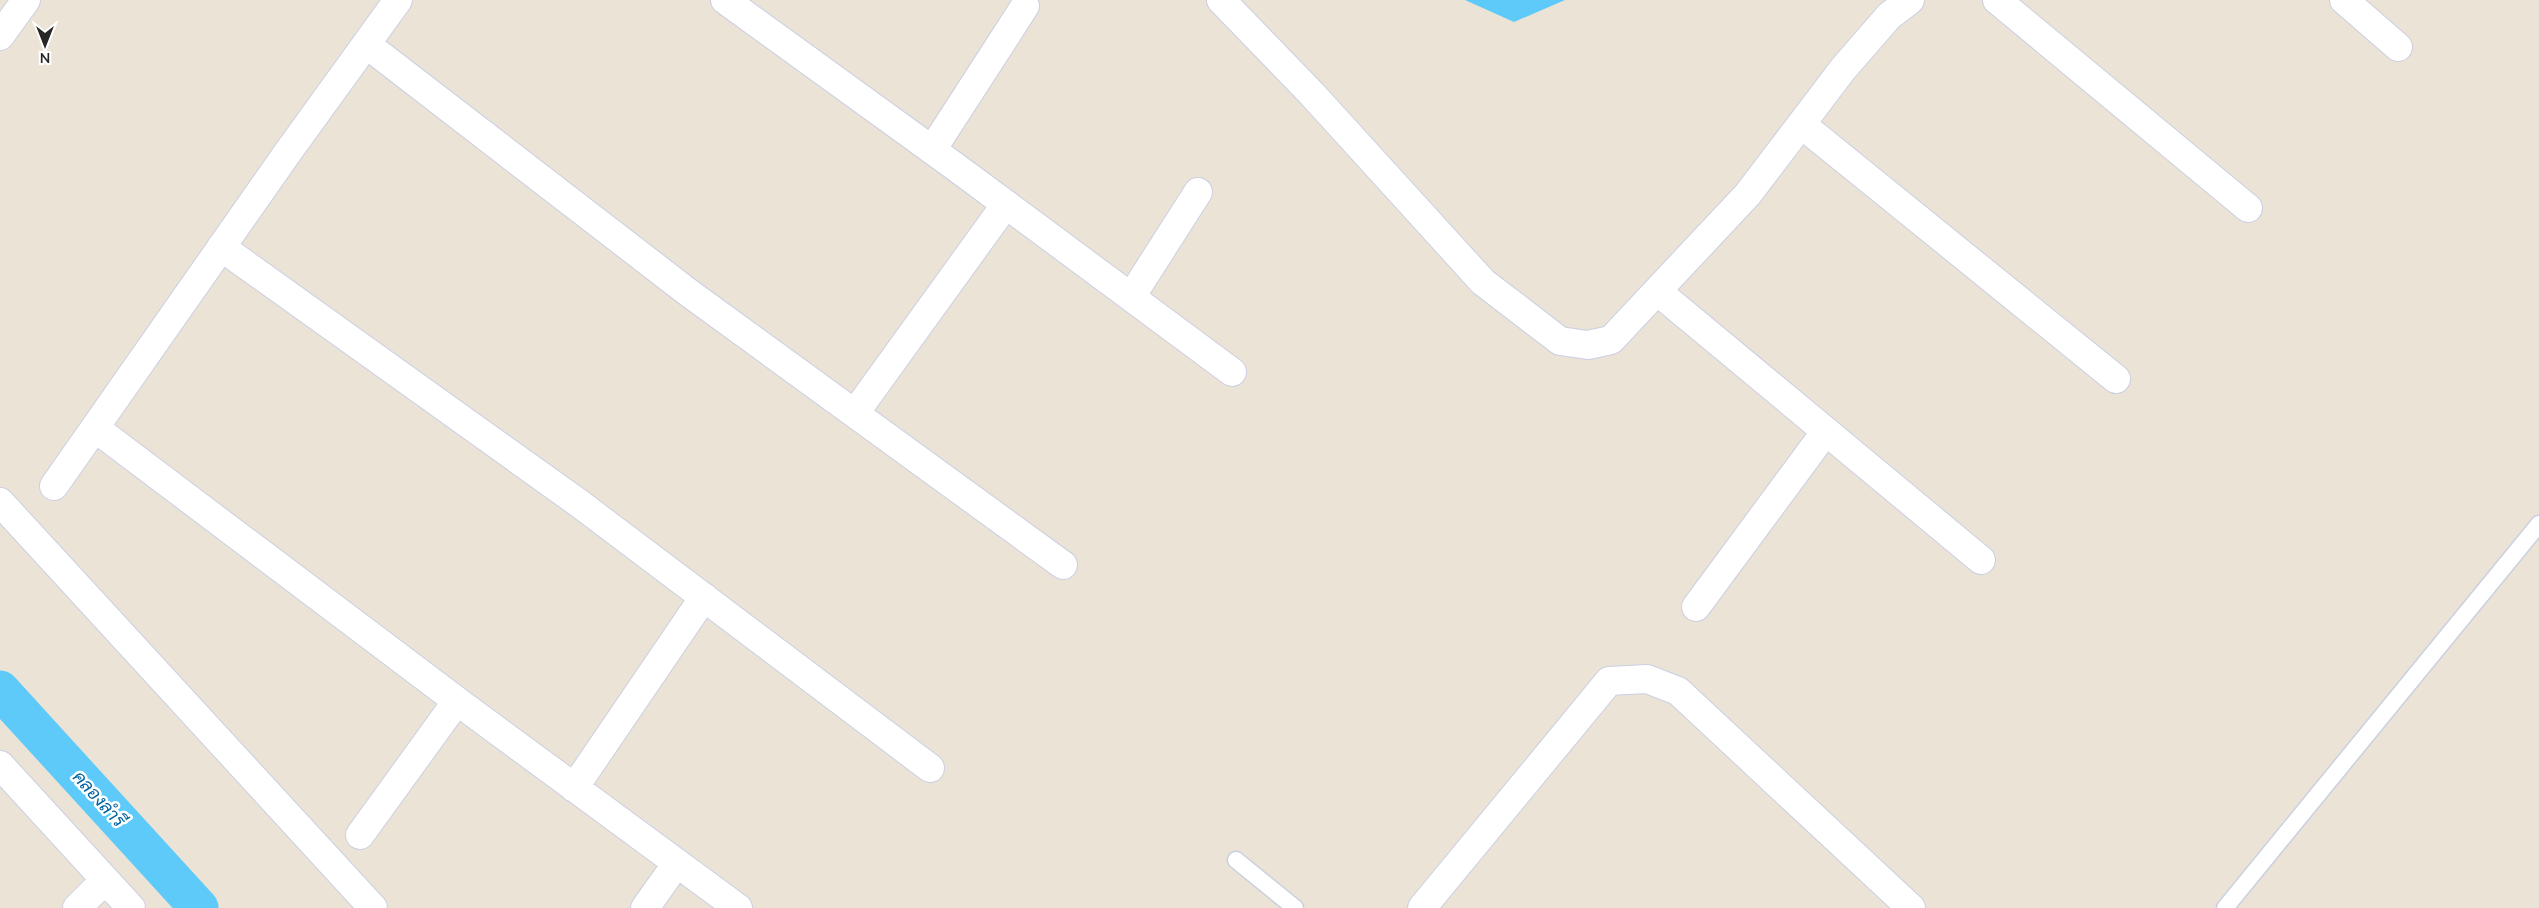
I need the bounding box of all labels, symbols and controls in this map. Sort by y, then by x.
north arrow [20,20,70,70]
text: N [40,48,50,67]
water label: คลองลำรี [67,765,132,833]

